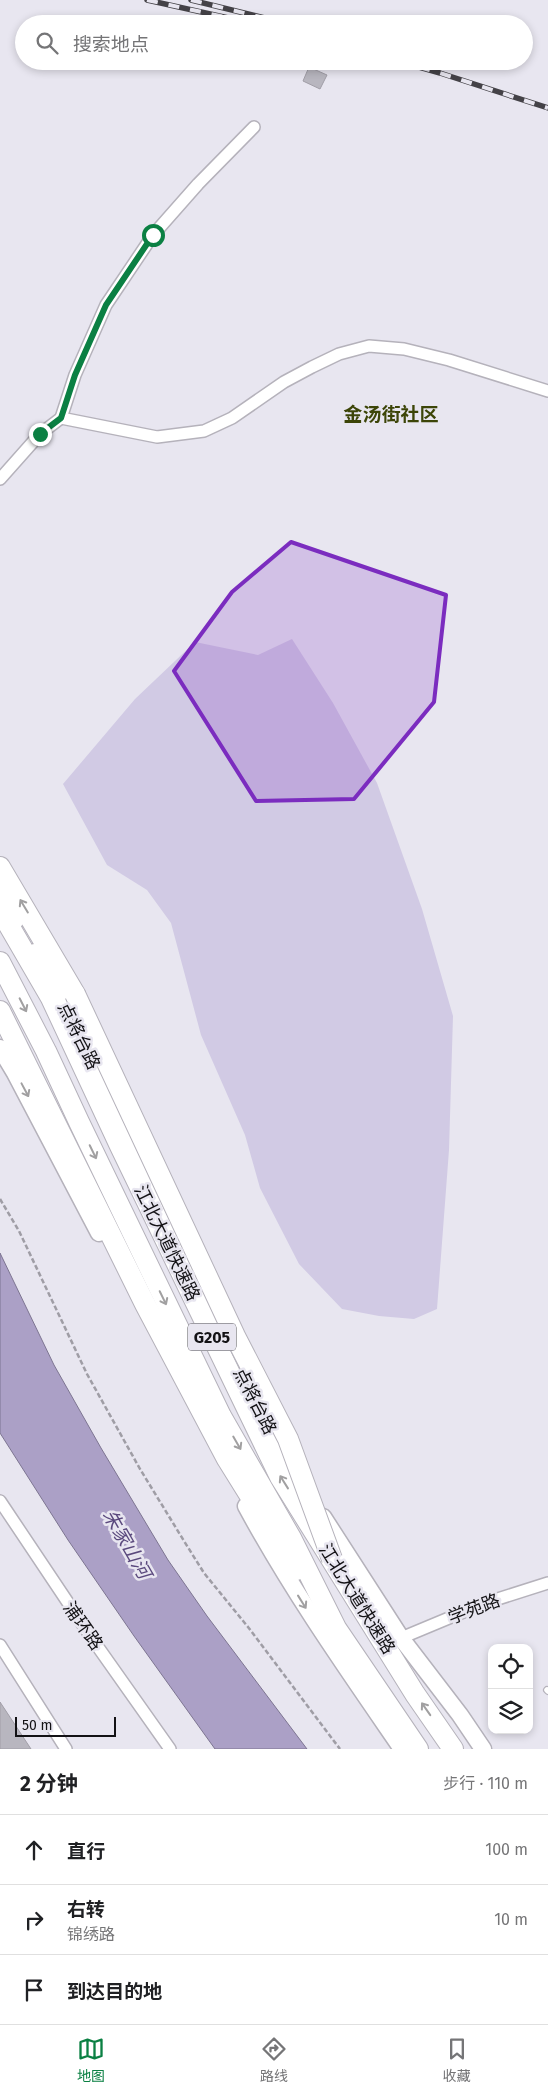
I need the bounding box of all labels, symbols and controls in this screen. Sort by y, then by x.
search box [15,15,533,70]
icon: search [33,29,61,57]
text: 搜索地点 [73,33,149,56]
route start [142,224,165,247]
district label: 金汤街社区 [343,403,439,426]
route end [29,423,52,446]
one-way arrow [18,900,28,914]
one-way arrow [19,997,28,1012]
street label: 点将台路 [53,999,105,1073]
one-way arrow [20,1082,30,1097]
one-way arrow [88,1144,98,1159]
street label: 江北大道快速路 [129,1182,205,1304]
one-way arrow [159,1290,168,1305]
road number: G205 [188,1324,236,1350]
street label: 点将台路 [229,1364,281,1438]
one-way arrow [232,1435,242,1449]
one-way arrow [278,1476,288,1490]
water label: 朱家山河 [98,1505,158,1586]
street label: 江北大道快速路 [314,1540,400,1658]
street label: 学苑路 [445,1589,503,1629]
one-way arrow [297,1595,307,1609]
street label: 浦环路 [59,1598,107,1654]
map controls [488,1644,533,1734]
button: locate [488,1644,533,1689]
button: layers [488,1689,533,1734]
one-way arrow [421,1702,431,1716]
scale bar [15,1714,116,1737]
text: 50 m [22,1717,53,1734]
text: 2 分钟 [20,1771,78,1797]
text: 步行 · 110 m [443,1774,528,1793]
icon: ahead [20,1836,48,1864]
text: 直行 [67,1840,105,1863]
text: 100 m [485,1840,528,1859]
text: 右转 [67,1898,105,1921]
icon: right [20,1906,48,1934]
text: 10 m [494,1910,528,1929]
text: 锦绣路 [67,1925,115,1944]
icon: arrive [20,1976,48,2004]
text: 到达目的地 [67,1980,162,2003]
tab: 地图 [77,2035,105,2085]
tab: 路线 [260,2035,288,2085]
tab: 收藏 [443,2035,471,2085]

